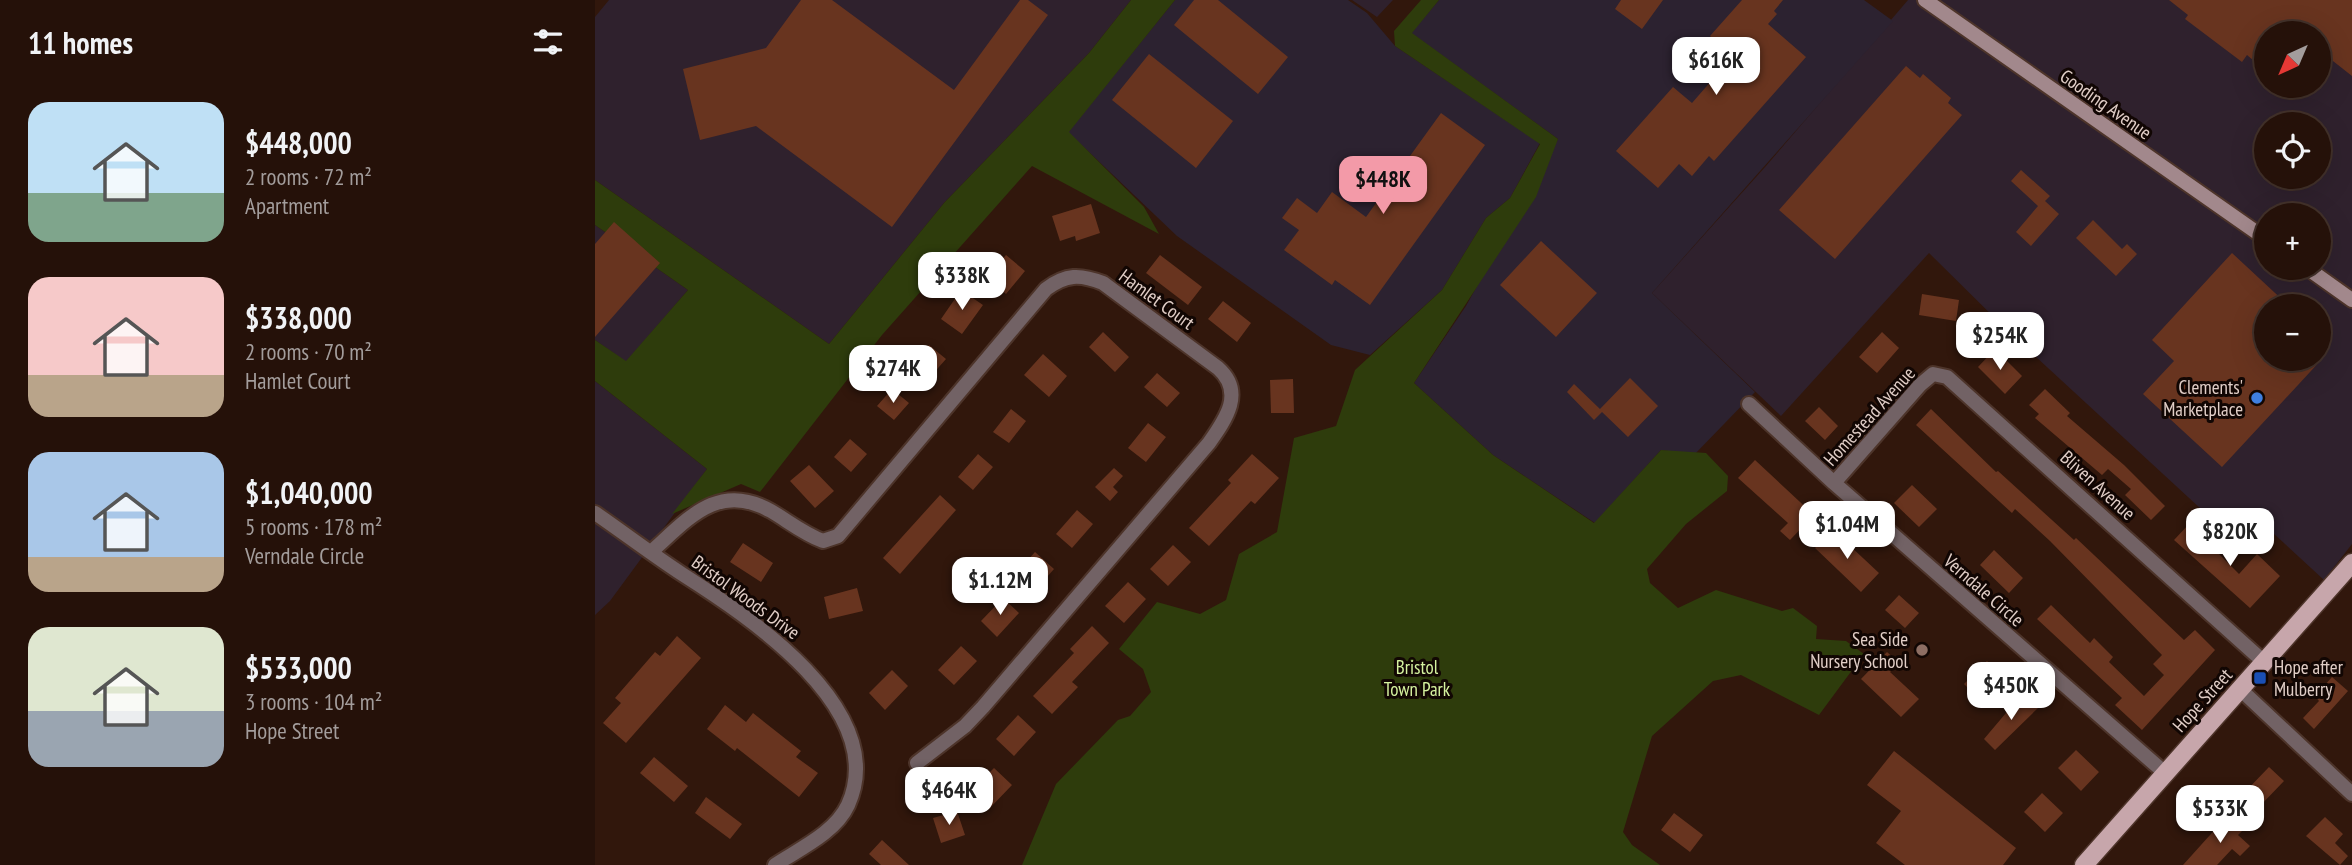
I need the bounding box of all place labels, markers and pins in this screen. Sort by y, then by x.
pin: $616K [1667,38,1765,97]
pin: $448K [1334,156,1432,216]
pin: $338K [913,252,1011,312]
pin: $254K [1951,312,2049,372]
pin: $274K [844,346,942,405]
place label: Clements' Marketplace [2163,375,2243,421]
marker: Clements' Marketplace [2249,390,2265,406]
pin: $1.04M [1790,502,1904,561]
pin: $820K [2181,508,2279,568]
pin: $1.12M [943,558,1057,617]
place label: Sea Side Nursery School [1810,627,1909,673]
marker: Sea Side Nursery School [1914,642,1930,658]
place label: Hope after Mulberry [2274,655,2344,701]
pin: $450K [1962,662,2060,722]
marker: Hope after Mulberry [2252,670,2268,686]
pin: $464K [900,768,998,827]
pin: $533K [2171,786,2269,845]

